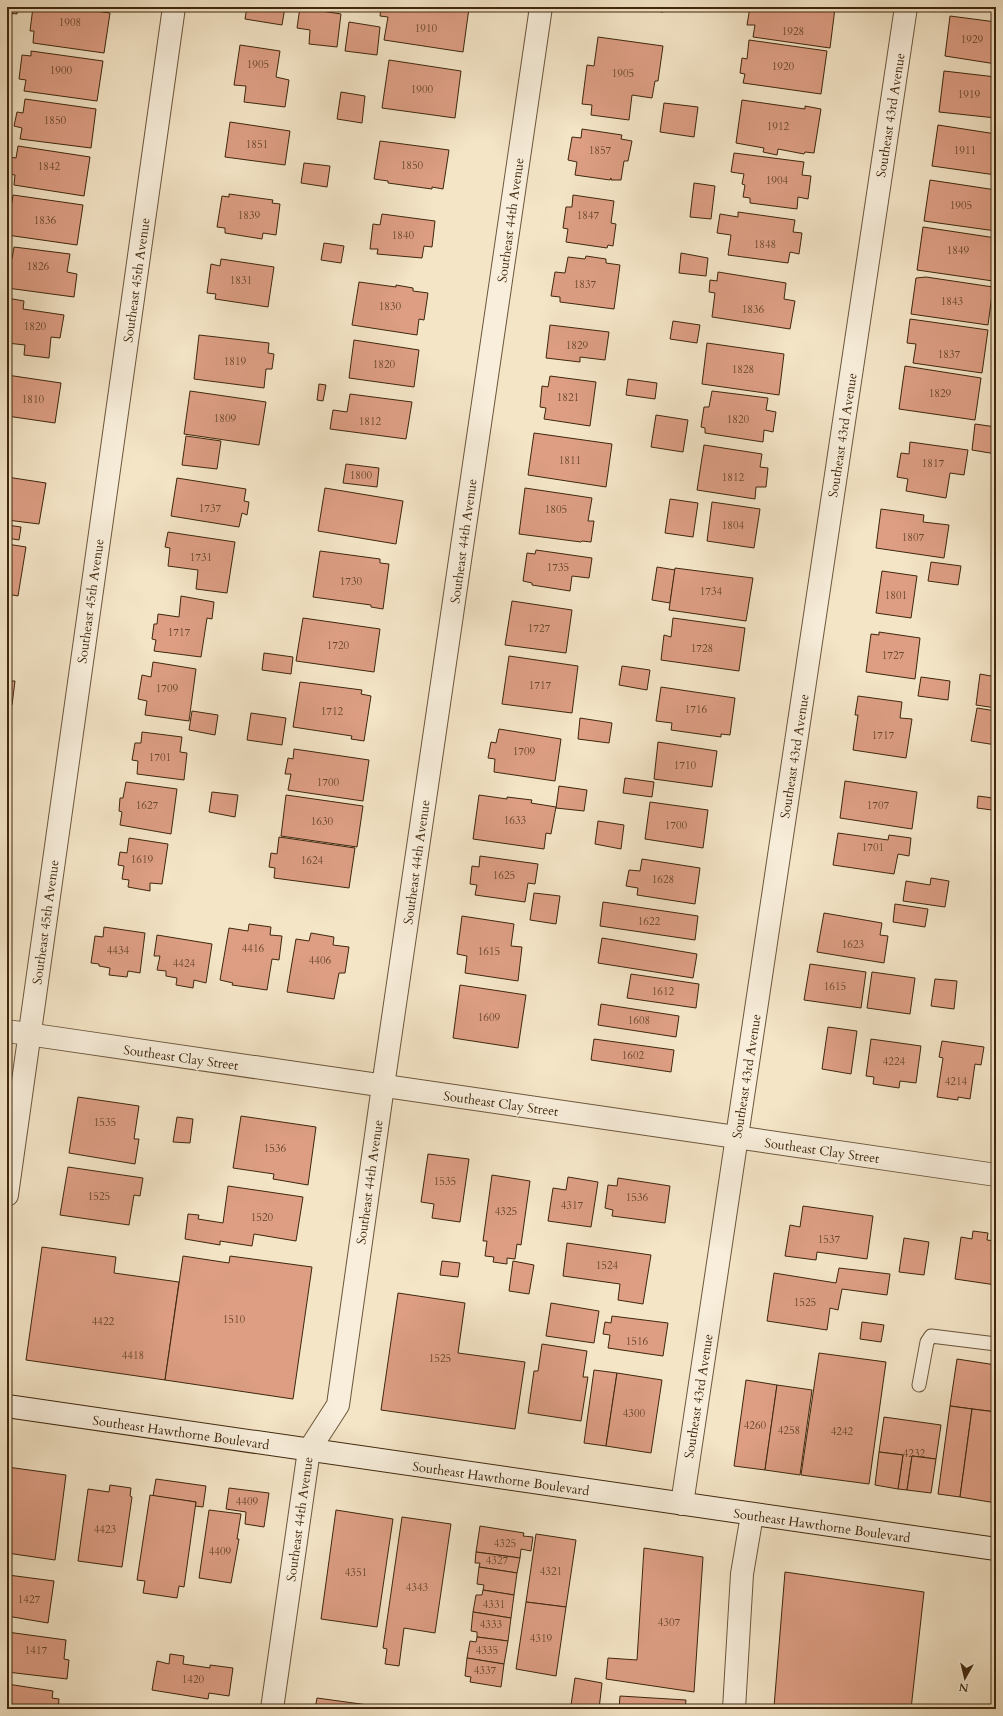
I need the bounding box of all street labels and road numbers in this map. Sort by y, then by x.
street label: Southeast 43rd Avenue [872,51,910,179]
street label: Southeast 44th Avenue [493,157,529,284]
street label: Southeast 45th Avenue [119,217,155,344]
street label: Southeast 43rd Avenue [824,371,862,499]
street label: Southeast 44th Avenue [446,478,482,605]
street label: Southeast 45th Avenue [73,538,109,665]
street label: Southeast 43rd Avenue [776,692,814,820]
street label: Southeast 44th Avenue [399,799,435,926]
street label: Southeast 45th Avenue [28,859,64,986]
street label: Southeast 43rd Avenue [728,1012,766,1140]
street label: Southeast Clay Street [122,1041,239,1075]
street label: Southeast Clay Street [442,1087,559,1121]
street label: Southeast 44th Avenue [352,1119,388,1246]
street label: Southeast Clay Street [763,1134,880,1168]
street label: Southeast 43rd Avenue [680,1332,718,1460]
street label: Southeast Hawthorne Boulevard [91,1412,270,1454]
street label: Southeast 44th Avenue [282,1456,318,1583]
street label: Southeast Hawthorne Boulevard [411,1458,590,1500]
street label: Southeast Hawthorne Boulevard [732,1505,911,1547]

